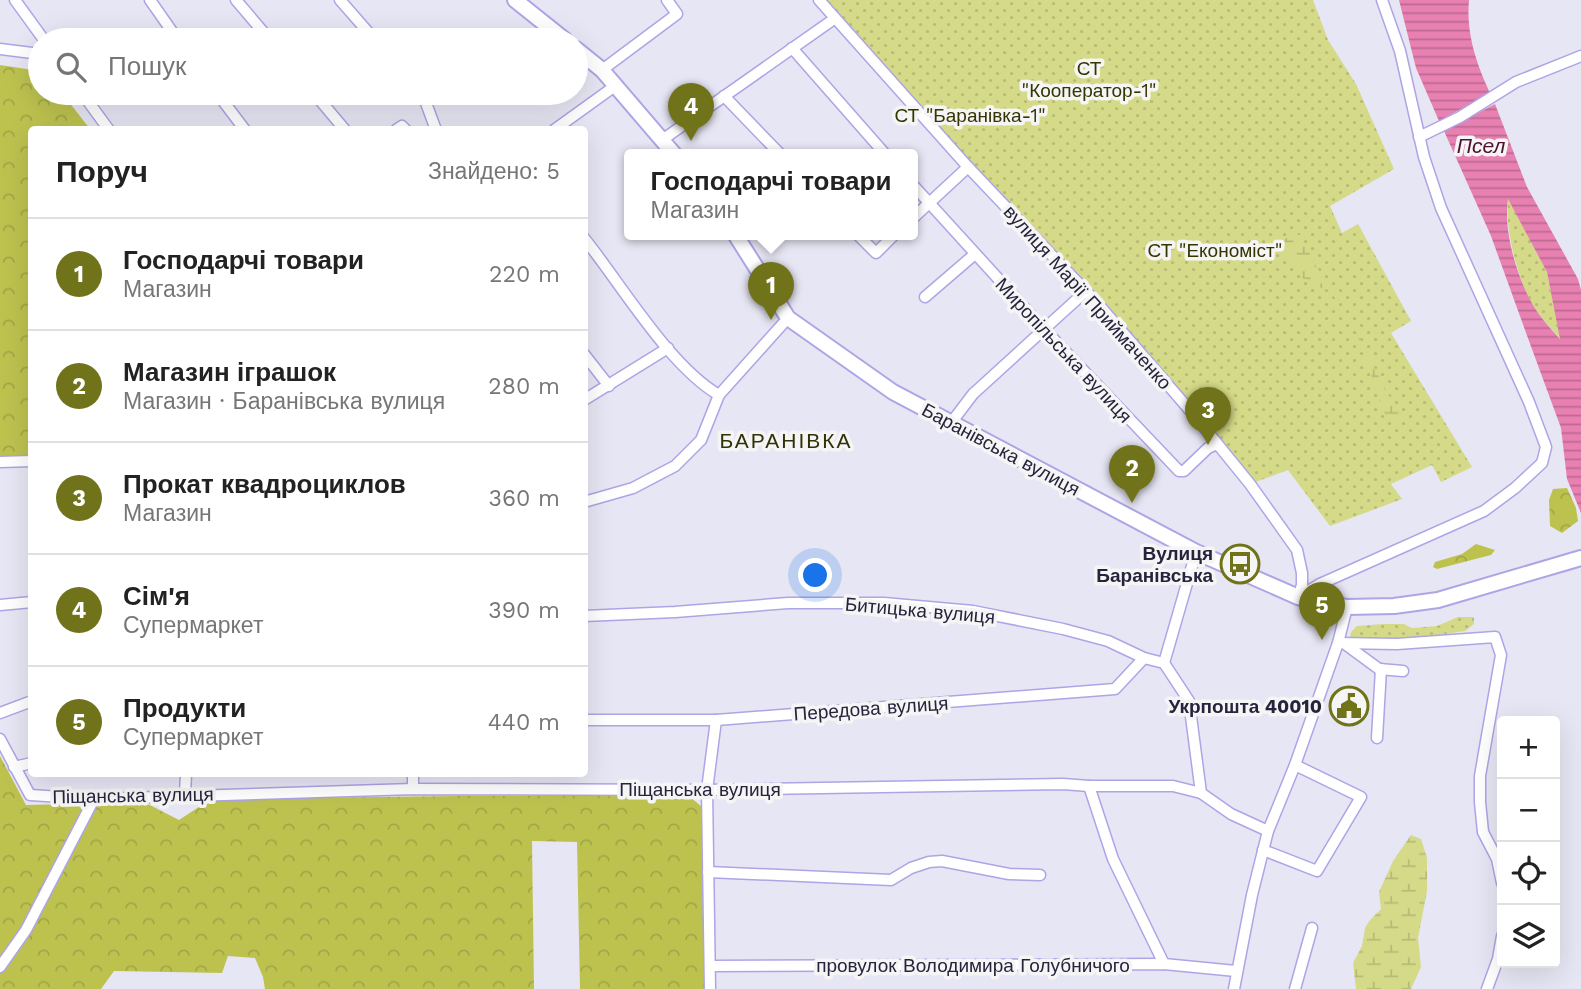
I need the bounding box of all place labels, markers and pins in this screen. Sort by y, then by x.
pin: 4 [668,83,714,141]
pin: 1 [748,262,794,320]
pin: 3 [1185,387,1231,445]
pin: 2 [1109,445,1155,503]
place label: Вулиця Баранівська [1096,542,1213,587]
bus stop icon: Вулиця Баранівська [1219,543,1261,585]
pin: 5 [1299,582,1345,640]
public building icon: Укрпошта 40010 [1328,685,1370,727]
place label: Укрпошта 40010 [1168,695,1322,718]

